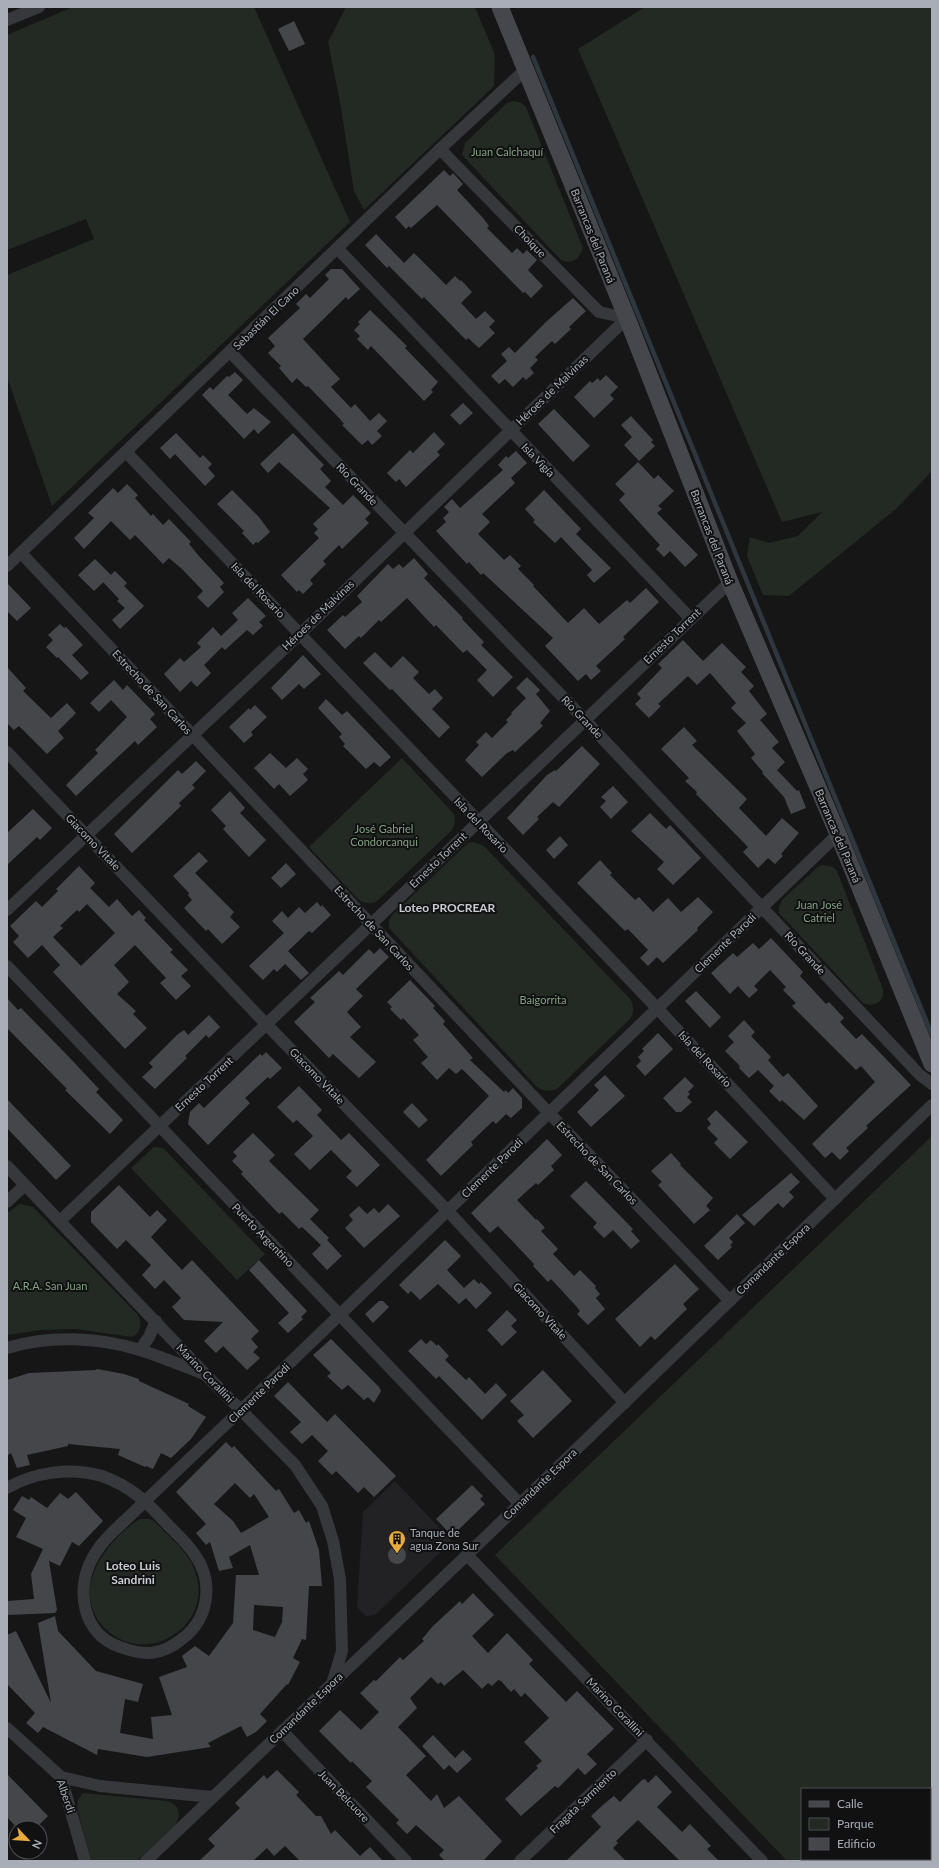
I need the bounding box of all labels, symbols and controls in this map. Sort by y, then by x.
park label: Juan Calchaquí [471,145,543,158]
street label: Barrancas del Paraná [569,187,618,285]
street label: Choique [512,222,549,260]
street label: Sebastián El Cano [230,283,301,352]
street label: Héroes de Malvinas [513,352,591,427]
street label: Isla Vigía [519,440,558,479]
street label: Río Grande [334,460,381,508]
street label: Barrancas del Paraná [688,488,737,586]
street label: Isla del Rosario [229,559,288,620]
street label: Héroes de Malvinas [279,577,357,652]
street label: Ernesto Torrent [640,605,703,666]
street label: Estrecho de San Carlos [110,647,195,737]
street label: Río Grande [559,693,606,741]
street label: Barrancas del Paraná [813,787,864,885]
street label: Isla del Rosario [452,794,511,855]
street label: Giacomo Vitale [63,811,124,873]
park label: José Gabriel Condorcanqui [350,822,418,848]
street label: Ernesto Torrent [406,829,469,890]
street label: Estrecho de San Carlos [332,883,417,973]
park label: Juan José Catriel [796,898,842,924]
district label: Loteo PROCREAR [399,900,496,915]
street label: Clemente Parodi [691,910,758,975]
street label: Río Grande [782,928,829,977]
park label: Baigorrita [519,993,567,1006]
street label: Isla del Rosario [676,1028,735,1089]
street label: Giacomo Vitale [287,1045,348,1107]
street label: Ernesto Torrent [172,1053,235,1114]
street label: Estrecho de San Carlos [554,1118,641,1207]
street label: Clemente Parodi [458,1135,525,1200]
street label: Puerto Argentino [230,1200,297,1269]
street label: Comandante Espora [733,1220,812,1297]
park label: A.R.A. San Juan [13,1279,87,1292]
street label: Giacomo Vitale [511,1279,570,1342]
street label: Marino Corallini [174,1341,237,1405]
street label: Clemente Parodi [225,1360,292,1425]
street label: Comandante Espora [500,1445,579,1522]
place label: Tanque de agua Zona Sur [410,1526,479,1552]
building icon: Tanque de agua Zona Sur [387,1529,407,1554]
district label: Loteo Luis Sandrini [106,1558,160,1587]
street label: Comandante Espora [266,1669,345,1746]
street label: Marino Corallini [584,1675,647,1739]
street label: Fragata Sarmiento [547,1766,619,1836]
street label: Juan Belcuore [316,1767,373,1825]
street label: Alberdi [55,1777,78,1815]
legend [801,1788,931,1860]
text: Calle [837,1796,863,1811]
text: Parque [837,1816,874,1831]
north arrow [8,1820,48,1860]
text: Edificio [837,1836,876,1851]
text: N [30,1838,45,1851]

